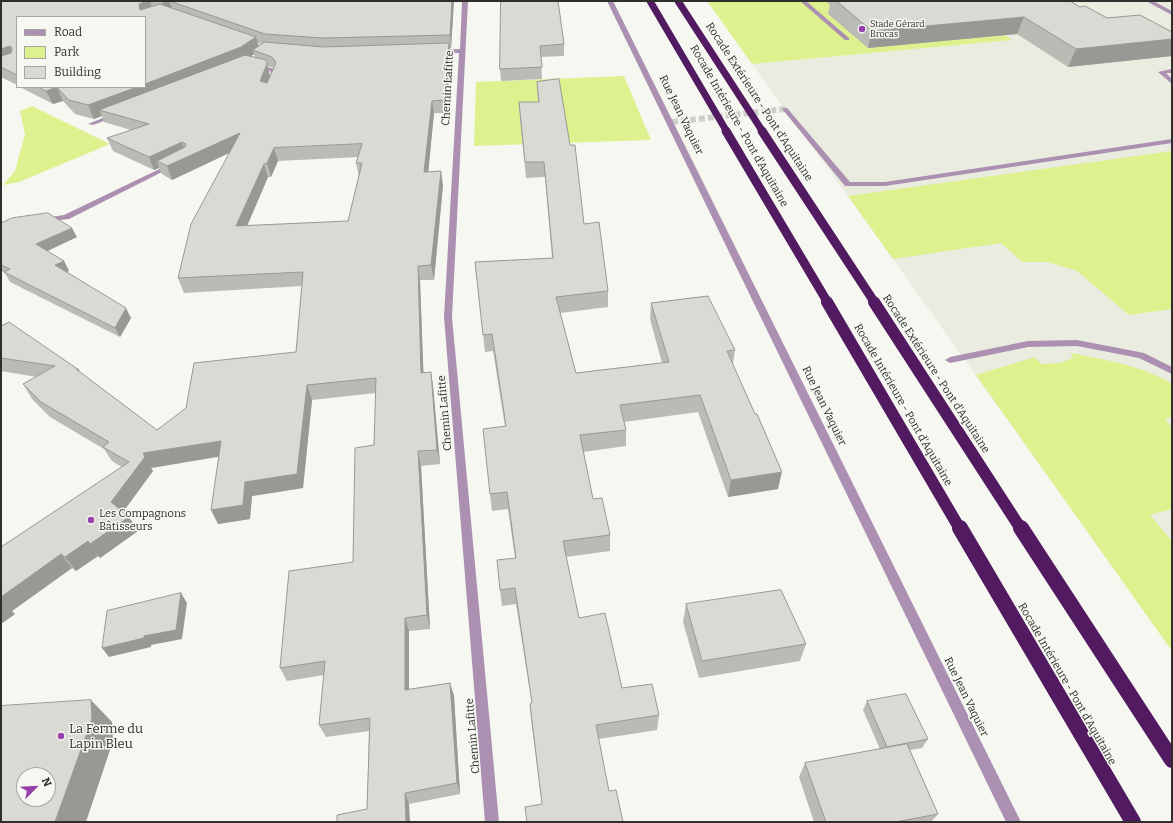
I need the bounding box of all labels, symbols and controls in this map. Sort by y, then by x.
legend [16,16,146,88]
place label: Stade Gérard Brocas [870,19,925,40]
street label: Rocade Extérieure - Pont d'Aquitaine [703,20,815,184]
marker: Stade Gérard Brocas [857,24,867,34]
text: Road [54,25,82,39]
street label: Rocade Intérieure - Pont d'Aquitaine [687,43,791,209]
text: Park [54,45,79,59]
street label: Chemin Lafitte [439,50,457,126]
text: Building [54,65,101,79]
street label: Rue Jean Vaquier [656,73,706,157]
street label: Rocade Extérieure - Pont d'Aquitaine [880,292,992,456]
street label: Rocade Intérieure - Pont d'Aquitaine [851,322,955,488]
street label: Rue Jean Vaquier [799,364,849,448]
street label: Chemin Lafitte [435,375,455,451]
place label: Les Compagnons Bâtisseurs [99,507,186,533]
marker: Les Compagnons Bâtisseurs [86,515,96,525]
street label: Rocade Intérieure - Pont d'Aquitaine [1015,601,1119,767]
street label: Rue Jean Vaquier [941,655,991,739]
street label: Chemin Lafitte [463,698,483,774]
place label: La Ferme du Lapin Bleu [69,721,143,752]
marker: La Ferme du Lapin Bleu [56,731,66,741]
north arrow [16,767,56,807]
text: N [39,776,54,789]

